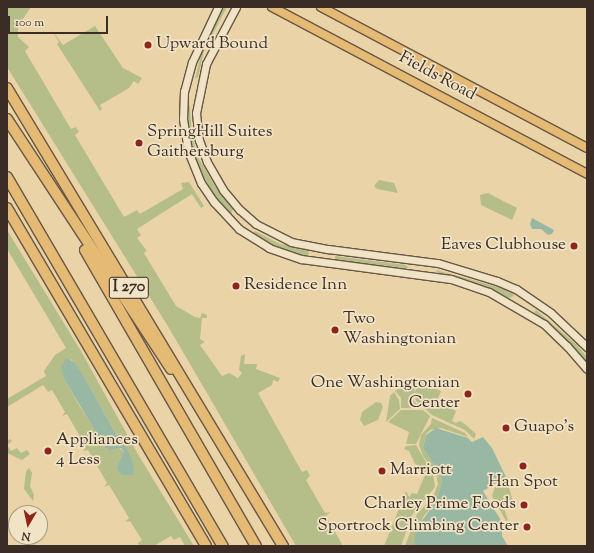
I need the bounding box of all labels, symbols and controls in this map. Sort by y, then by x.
scale bar [10,8,110,34]
text: 100 m [15,14,44,32]
place label: Upward Bound [156,35,268,55]
marker: Upward Bound [143,40,153,50]
street label: Fields Road [395,48,479,106]
place label: SpringHill Suites Gaithersburg [147,123,272,163]
marker: SpringHill Suites Gaithersburg [134,138,144,148]
place label: Eaves Clubhouse [441,236,566,256]
marker: Eaves Clubhouse [569,241,579,251]
road number: I 270 [108,274,150,302]
place label: Residence Inn [244,276,347,296]
marker: Residence Inn [231,281,241,291]
place label: Two Washingtonian [343,310,456,350]
marker: Two Washingtonian [330,325,340,335]
place label: One Washingtonian Center [311,374,460,414]
marker: One Washingtonian Center [463,389,473,399]
place label: Guapo's [514,418,574,438]
marker: Guapo's [501,423,511,433]
place label: Appliances 4 Less [56,431,138,471]
marker: Appliances 4 Less [43,446,53,456]
place label: Marriott [390,461,452,481]
marker: Han Spot [518,461,528,471]
marker: Marriott [377,466,387,476]
place label: Han Spot [488,473,558,493]
place label: Charley Prime Foods [364,495,516,515]
marker: Charley Prime Foods [519,500,529,510]
north arrow [8,505,48,545]
place label: Sportrock Climbing Center [318,517,519,537]
marker: Sportrock Climbing Center [522,522,532,532]
text: N [21,527,32,544]

